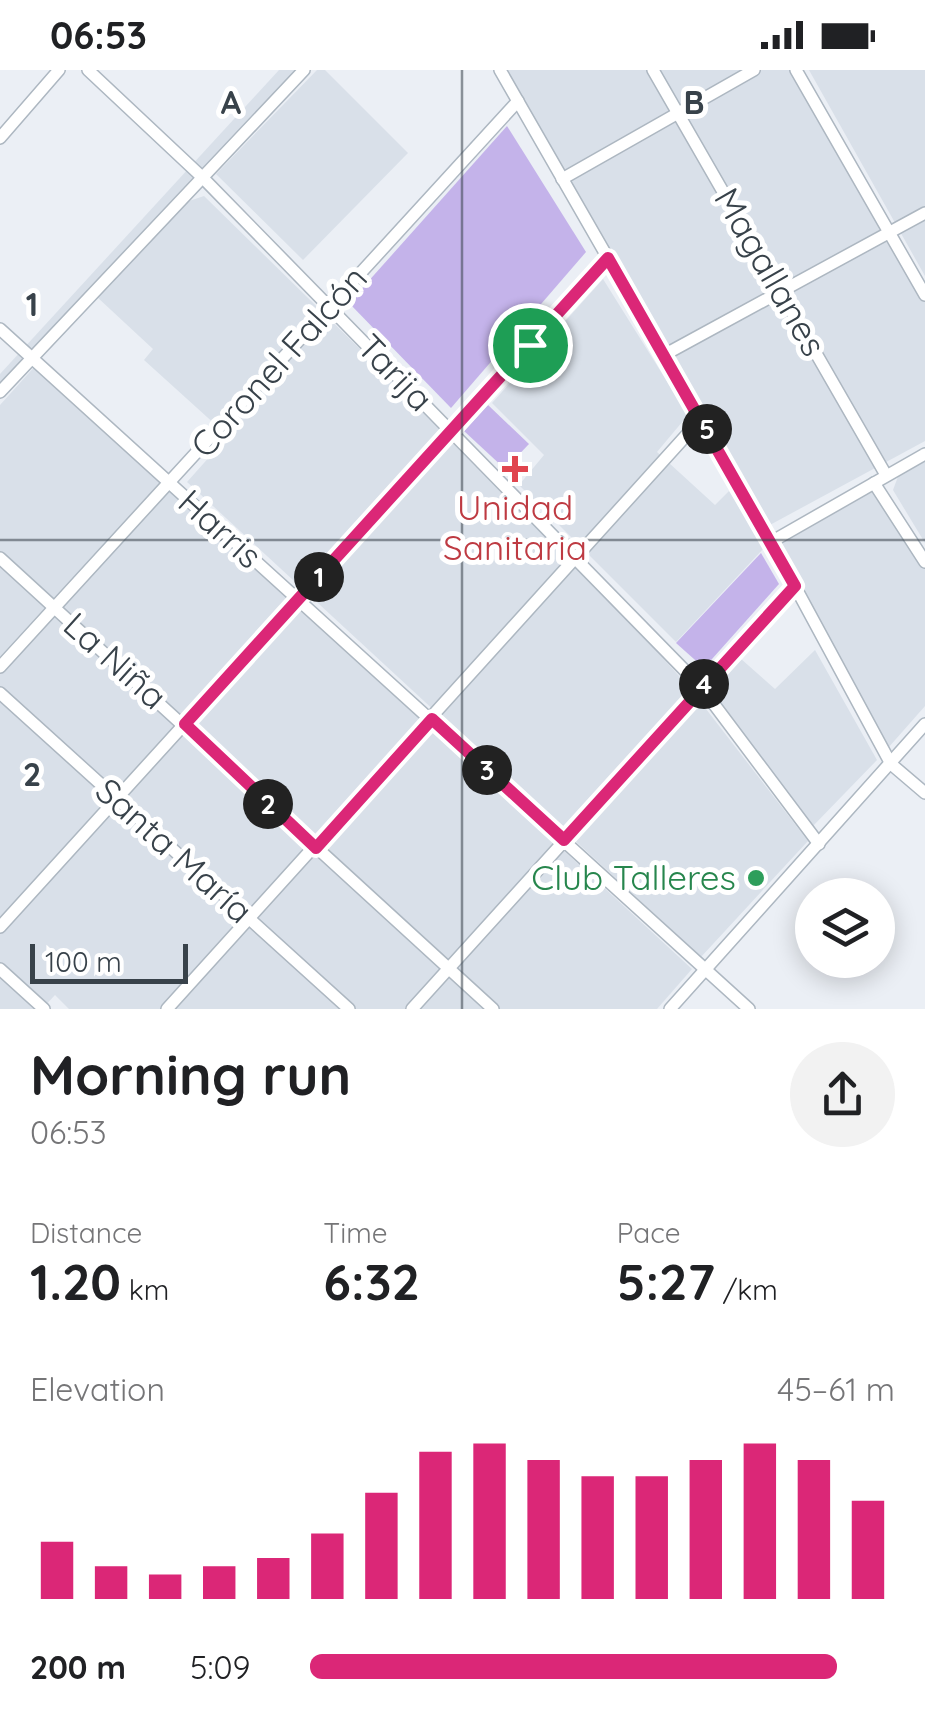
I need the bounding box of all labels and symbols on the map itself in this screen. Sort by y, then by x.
text: A [221,82,242,122]
text: B [684,82,704,122]
street label: Magallanes [705,180,837,363]
street label: Coronel Falcón [181,256,376,466]
text: 1 [26,284,38,324]
pin [488,303,573,388]
street label: Tarija [348,324,443,420]
pin: 5 [682,404,732,454]
marker: Unidad Sanitaria [502,456,528,482]
street label: Harris [170,479,272,577]
place label: Unidad Sanitaria [443,485,587,569]
pin: 1 [294,552,344,602]
street label: La Niña [55,602,176,718]
pin: 4 [679,659,729,709]
pin: 3 [462,745,512,795]
text: 2 [23,754,41,794]
street label: Santa María [87,768,262,932]
pin: 2 [243,779,293,829]
place label: Club Talleres [531,855,736,899]
marker: Club Talleres [745,867,767,889]
scale bar [30,939,188,984]

